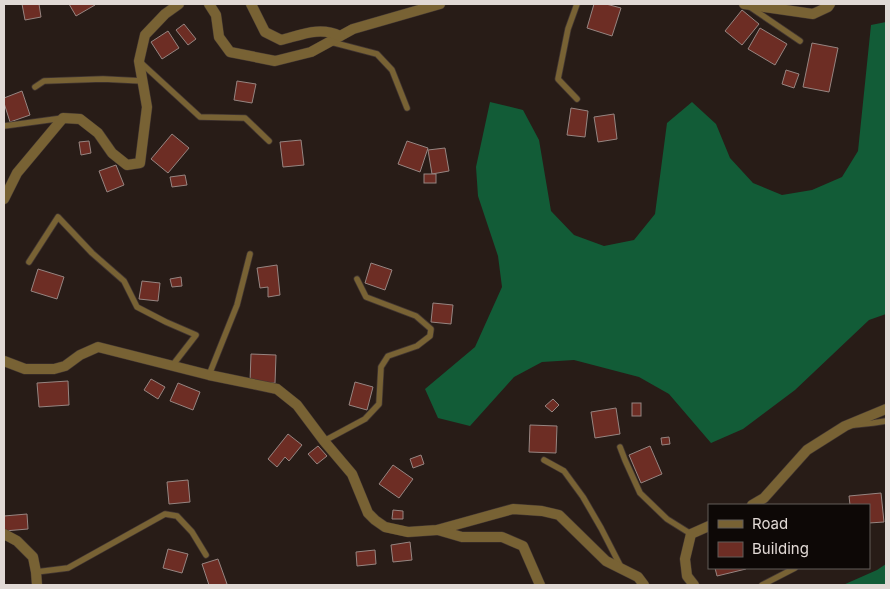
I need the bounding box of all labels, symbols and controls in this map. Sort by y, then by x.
legend [708,504,870,569]
text: Road [752,514,788,533]
text: Building [752,539,809,558]

